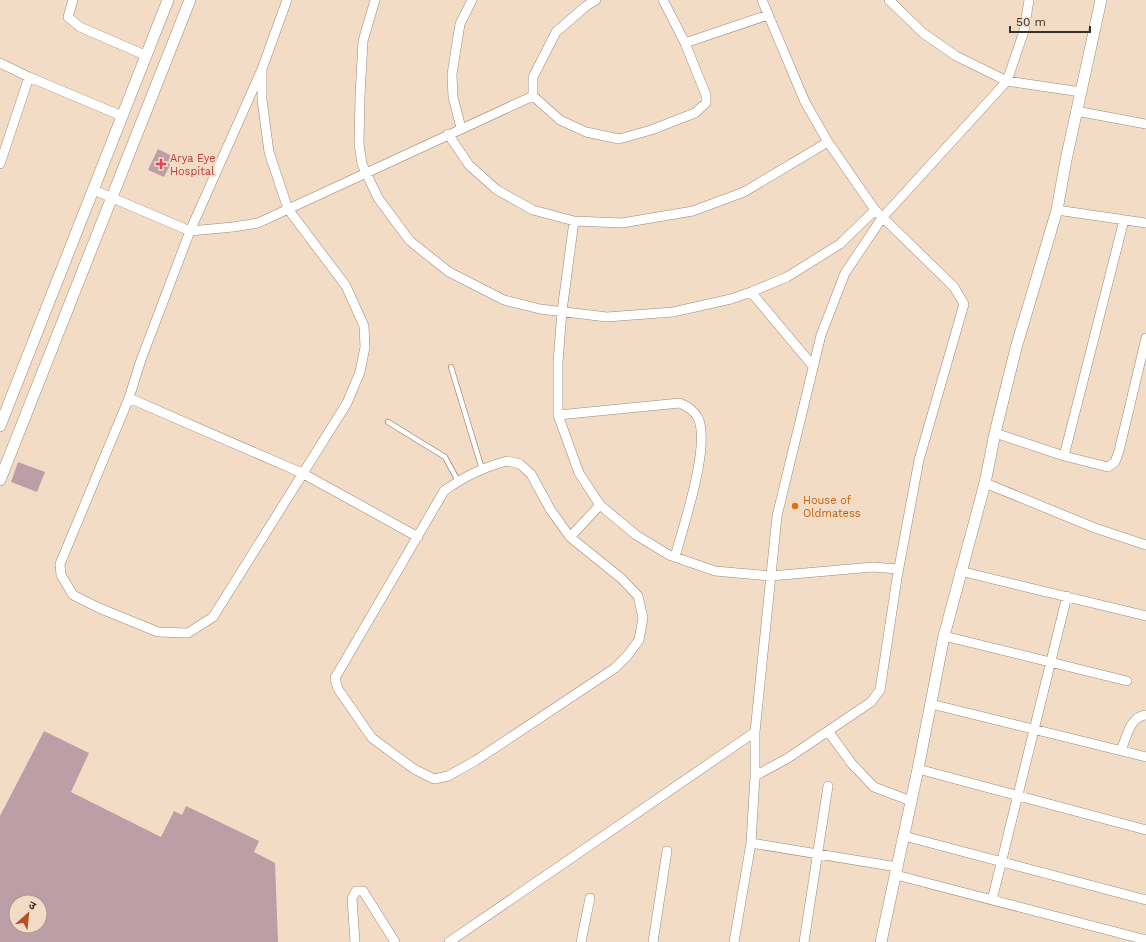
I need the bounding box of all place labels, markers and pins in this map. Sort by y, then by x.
place label: Arya Eye Hospital [170,152,216,178]
marker: Arya Eye Hospital [155,158,167,170]
place label: House of Oldmatess [803,494,861,520]
marker: House of Oldmatess [790,501,800,511]

